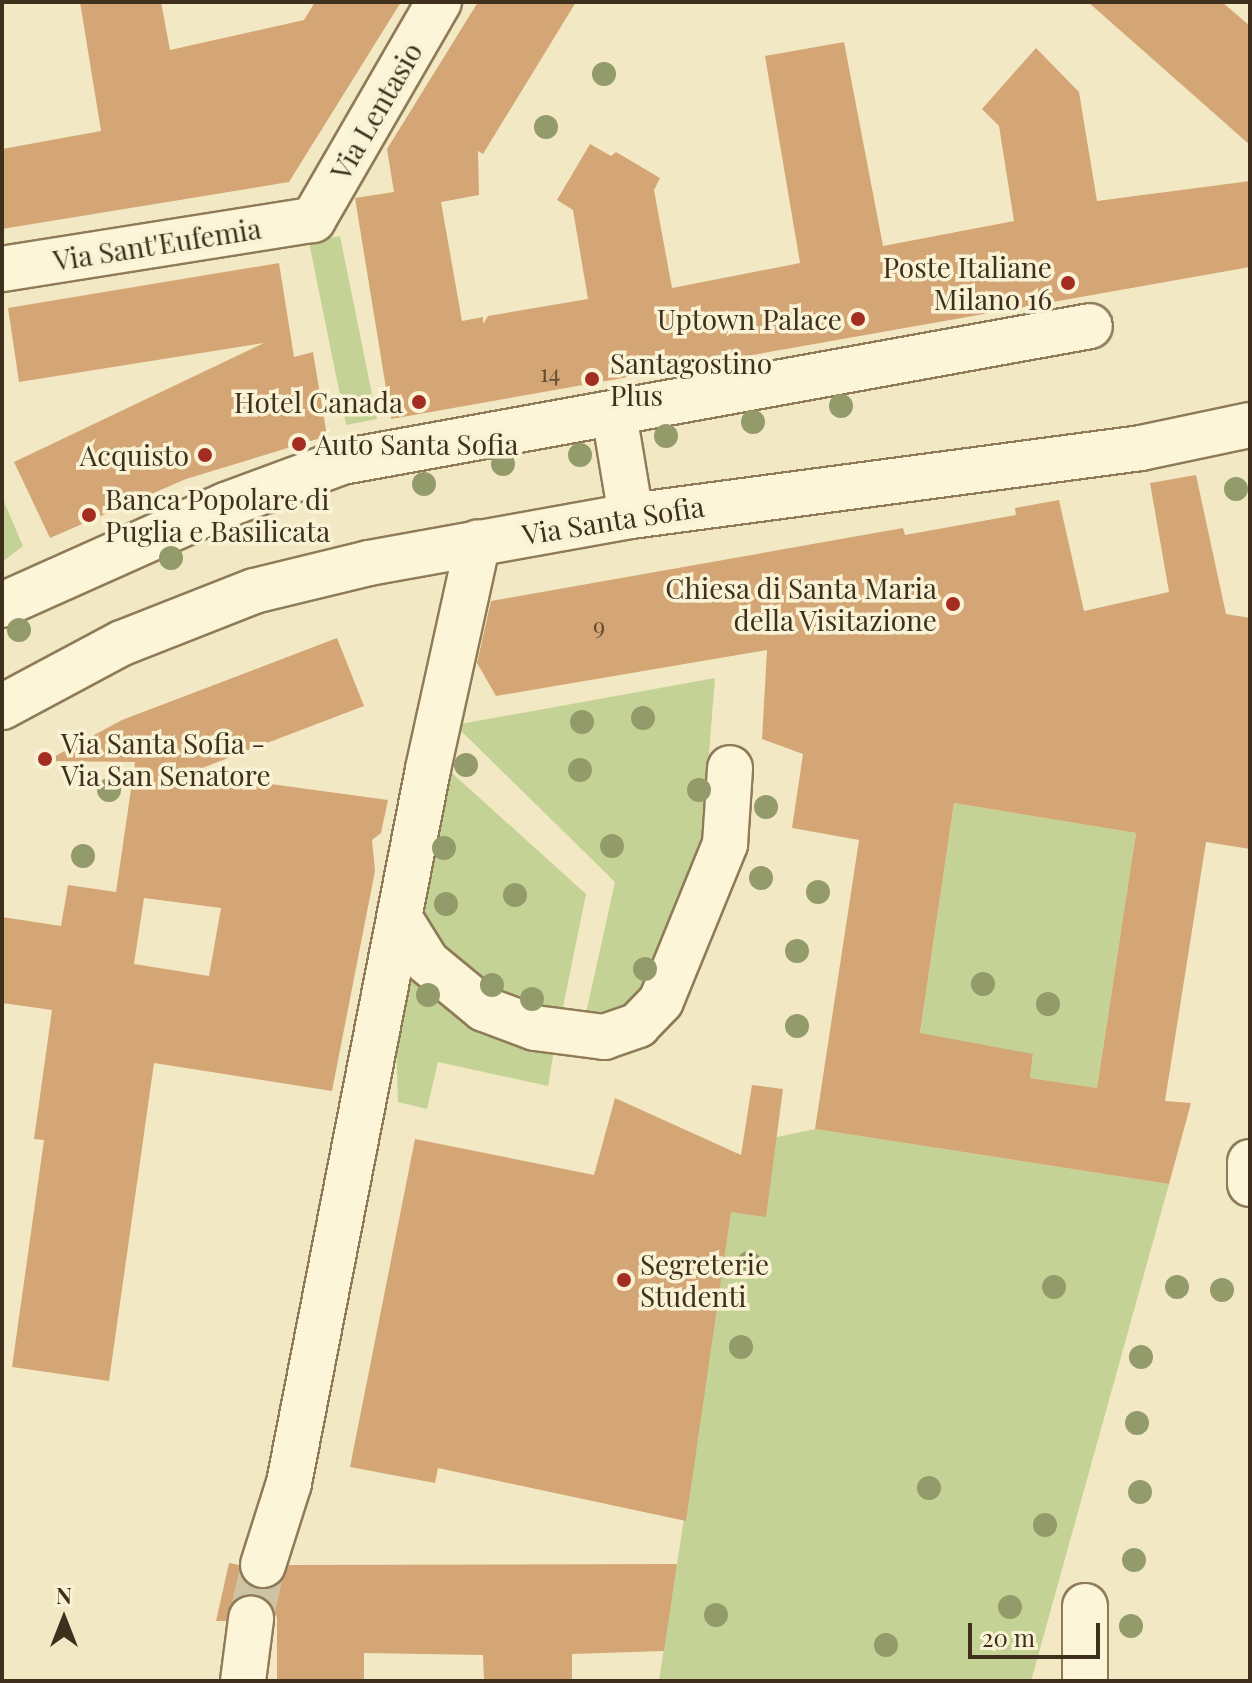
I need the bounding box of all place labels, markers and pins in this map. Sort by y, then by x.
place label: Poste Italiane Milano 16 [883,250,1052,316]
marker: Poste Italiane Milano 16 [1059,274,1077,292]
place label: Uptown Palace [657,302,842,336]
marker: Uptown Palace [849,310,867,328]
place label: Santagostino Plus [610,346,772,412]
marker: Santagostino Plus [581,368,603,390]
place label: Hotel Canada [234,385,403,419]
marker: Hotel Canada [410,393,428,411]
place label: Auto Santa Sofia [315,427,519,461]
marker: Auto Santa Sofia [290,435,308,453]
place label: Acquisto [80,438,189,472]
marker: Acquisto [196,446,214,464]
place label: Banca Popolare di Puglia e Basilicata [105,482,330,548]
marker: Banca Popolare di Puglia e Basilicata [80,506,98,524]
place label: Chiesa di Santa Maria della Visitazione [665,571,937,637]
marker: Chiesa di Santa Maria della Visitazione [944,595,962,613]
place label: Via Santa Sofia - Via San Senatore [61,726,271,792]
marker: Via Santa Sofia - Via San Senatore [36,750,54,768]
place label: Segreterie Studenti [640,1247,769,1313]
marker: Segreterie Studenti [615,1271,633,1289]

